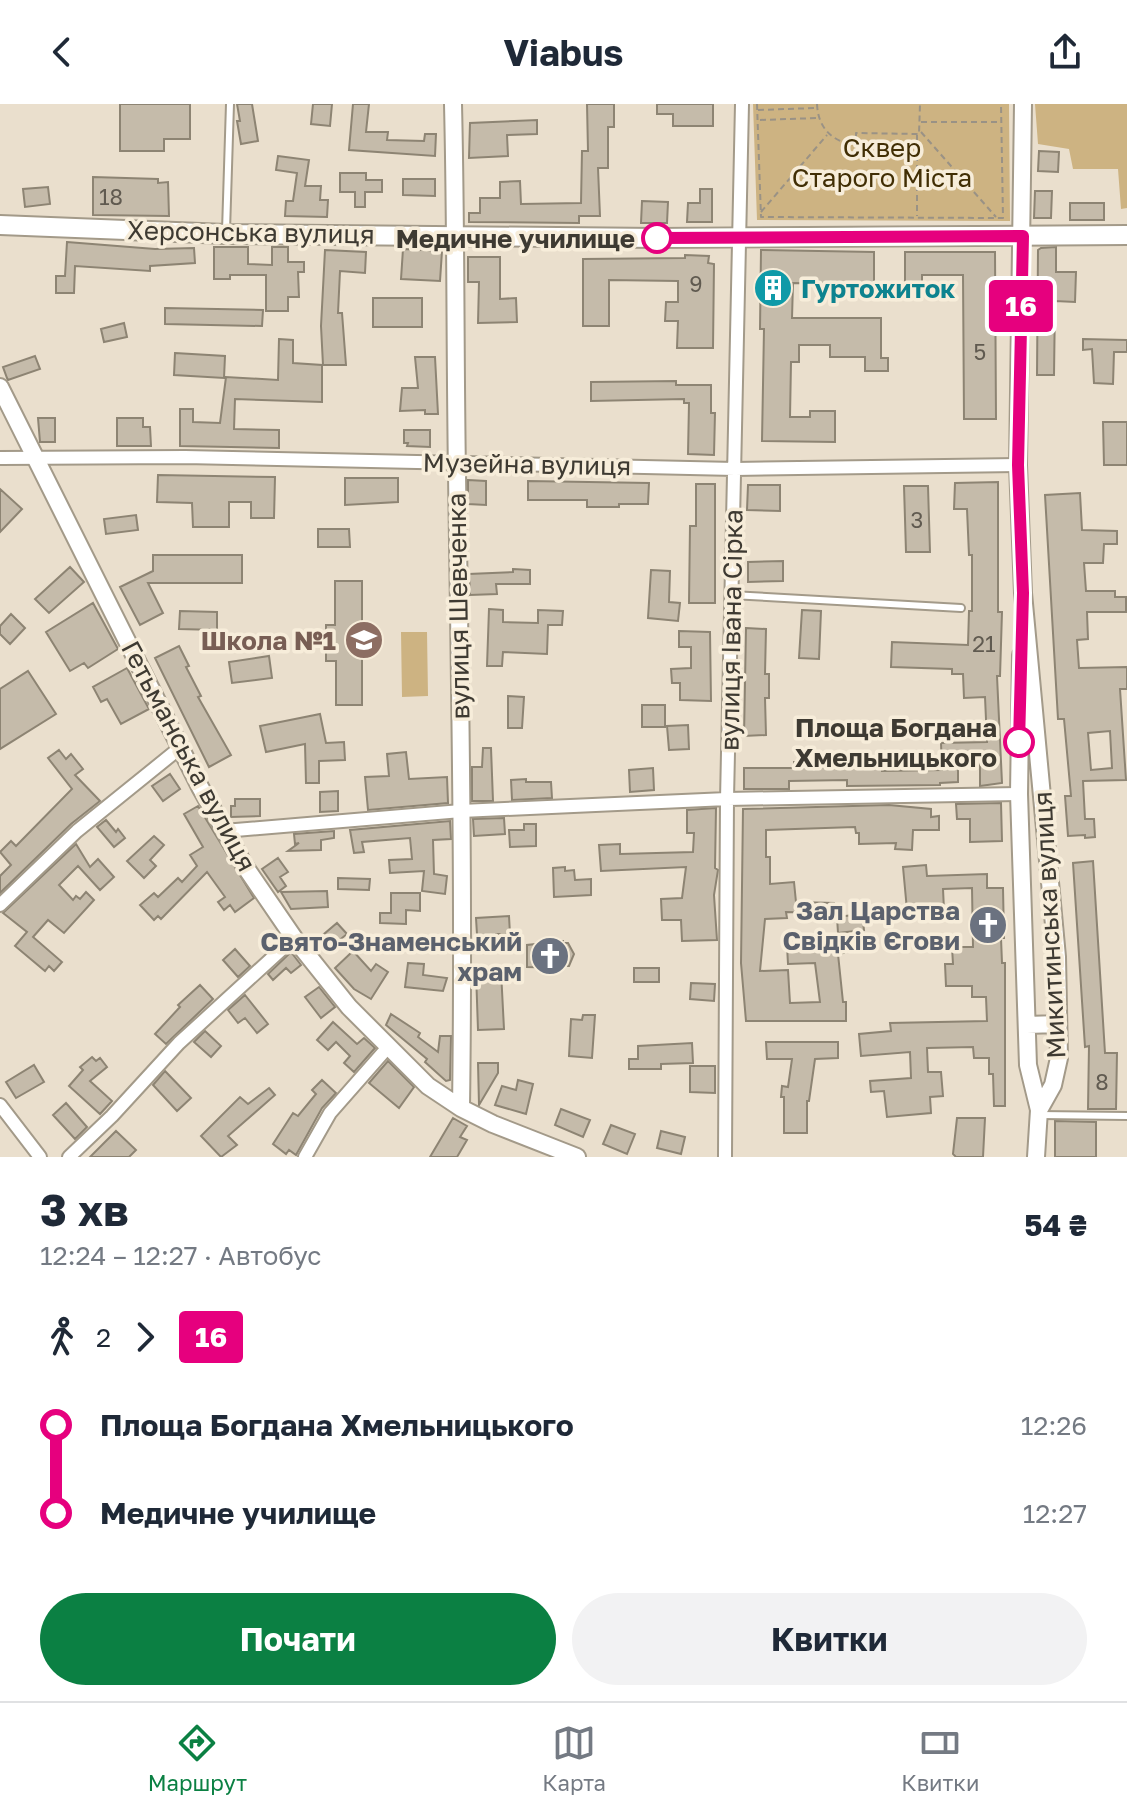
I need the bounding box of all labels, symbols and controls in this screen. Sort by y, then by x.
icon: back [40,30,84,74]
icon: share [1043,30,1087,74]
text: Viabus [503,31,624,74]
park label: Сквер Старого Міста [792,132,972,193]
house number: 18 [99,183,123,210]
street label: Херсонська вулиця [127,214,375,250]
place label: Медичне училище [396,223,635,254]
marker: Медичне училище [642,223,672,253]
building icon: Гуртожиток [752,267,794,309]
house number: 9 [689,270,703,297]
place label: Гуртожиток [801,273,955,304]
line badge: 16 [985,280,1057,332]
text: 16 [1005,289,1037,322]
house number: 5 [974,338,986,365]
street label: Музейна вулиця [422,447,632,481]
street label: вулиця Шевченка [441,492,475,720]
house number: 3 [911,506,923,533]
street label: вулиця Івана Сірка [713,509,749,751]
school or university icon: Школа №1 [343,619,385,661]
place label: Школа №1 [201,625,336,656]
house number: 21 [972,630,996,657]
street label: Гетьманська вулиця [115,636,263,876]
place label: Площа Богдана Хмельницького [795,712,997,773]
marker: Площа Богдана Хмельницького [1004,727,1034,757]
street label: Микитинська вулиця [1027,791,1071,1059]
place label: Зал Царства Свідків Єгови [783,895,960,956]
church icon: Зал Царства Свідків Єгови [967,904,1009,946]
place label: Свято-Знаменський храм [260,926,522,987]
church icon: Свято-Знаменський храм [529,935,571,977]
house number: 8 [1095,1068,1109,1095]
text: 3 хв [40,1183,129,1236]
text: 54 ₴ [1024,1207,1087,1243]
text: 12:24 – 12:27 · Автобус [40,1240,321,1271]
icon: walk [40,1315,84,1359]
icon: forward [123,1315,167,1359]
text: 16 [195,1320,227,1353]
text: 2 [96,1322,111,1353]
text: Площа Богдана Хмельницького [100,1407,574,1443]
text: 12:26 [1021,1410,1087,1441]
text: Медичне училище [100,1495,376,1531]
text: 12:27 [1023,1498,1087,1529]
button: Почати [40,1593,556,1685]
button: Квитки [572,1593,1087,1685]
tab: Маршрут [148,1721,247,1796]
tab: Карта [542,1721,606,1796]
tab: Квитки [901,1721,979,1796]

